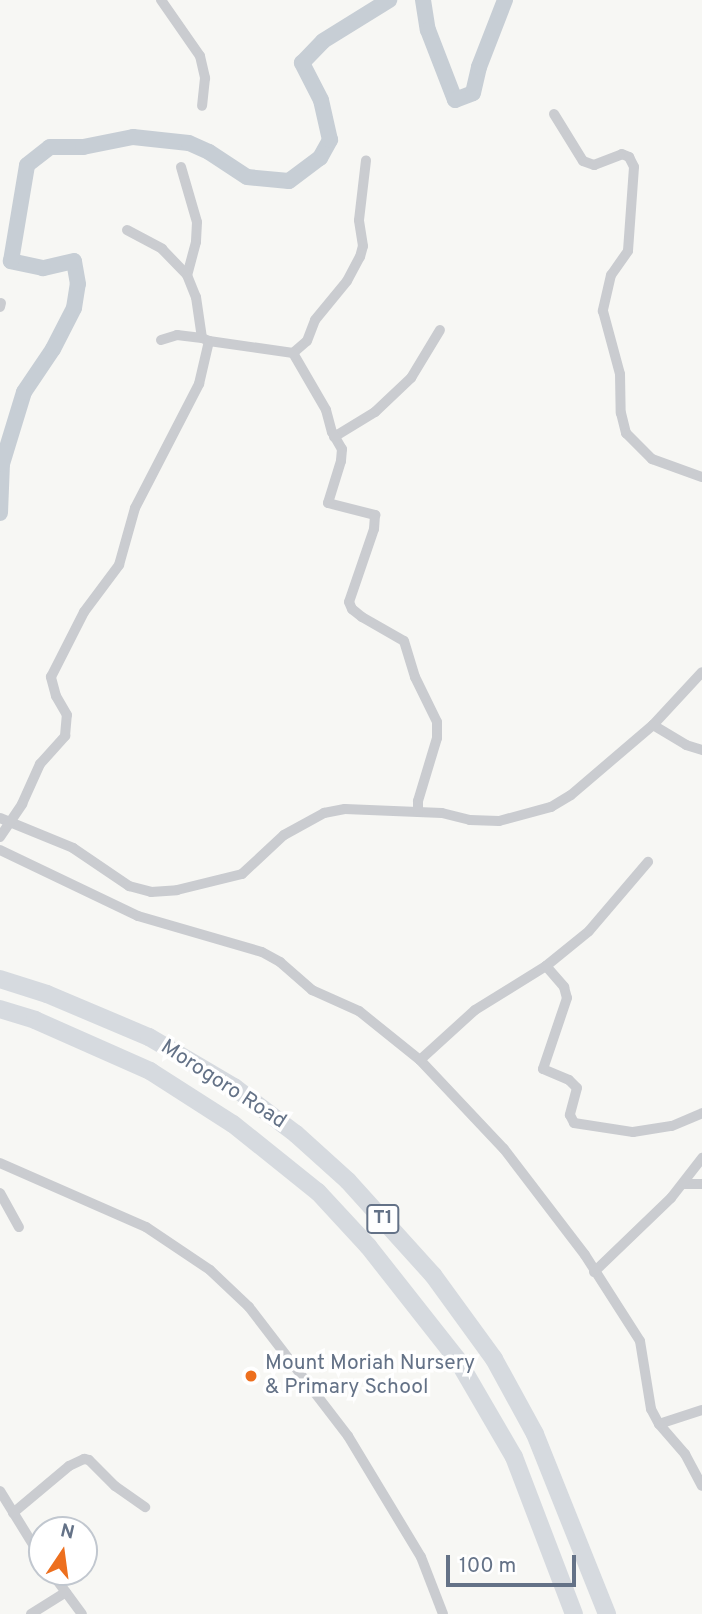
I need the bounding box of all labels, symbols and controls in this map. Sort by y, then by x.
street label: Morogoro Road [156,1035,290,1135]
road number: T1 [366,1204,400,1234]
place label: Mount Moriah Nursery & Primary School [265,1351,475,1401]
marker: Mount Moriah Nursery & Primary School [243,1368,259,1384]
north arrow [28,1516,98,1586]
text: N [58,1519,77,1546]
scale bar [450,1540,580,1584]
text: 100 m [459,1553,516,1580]

